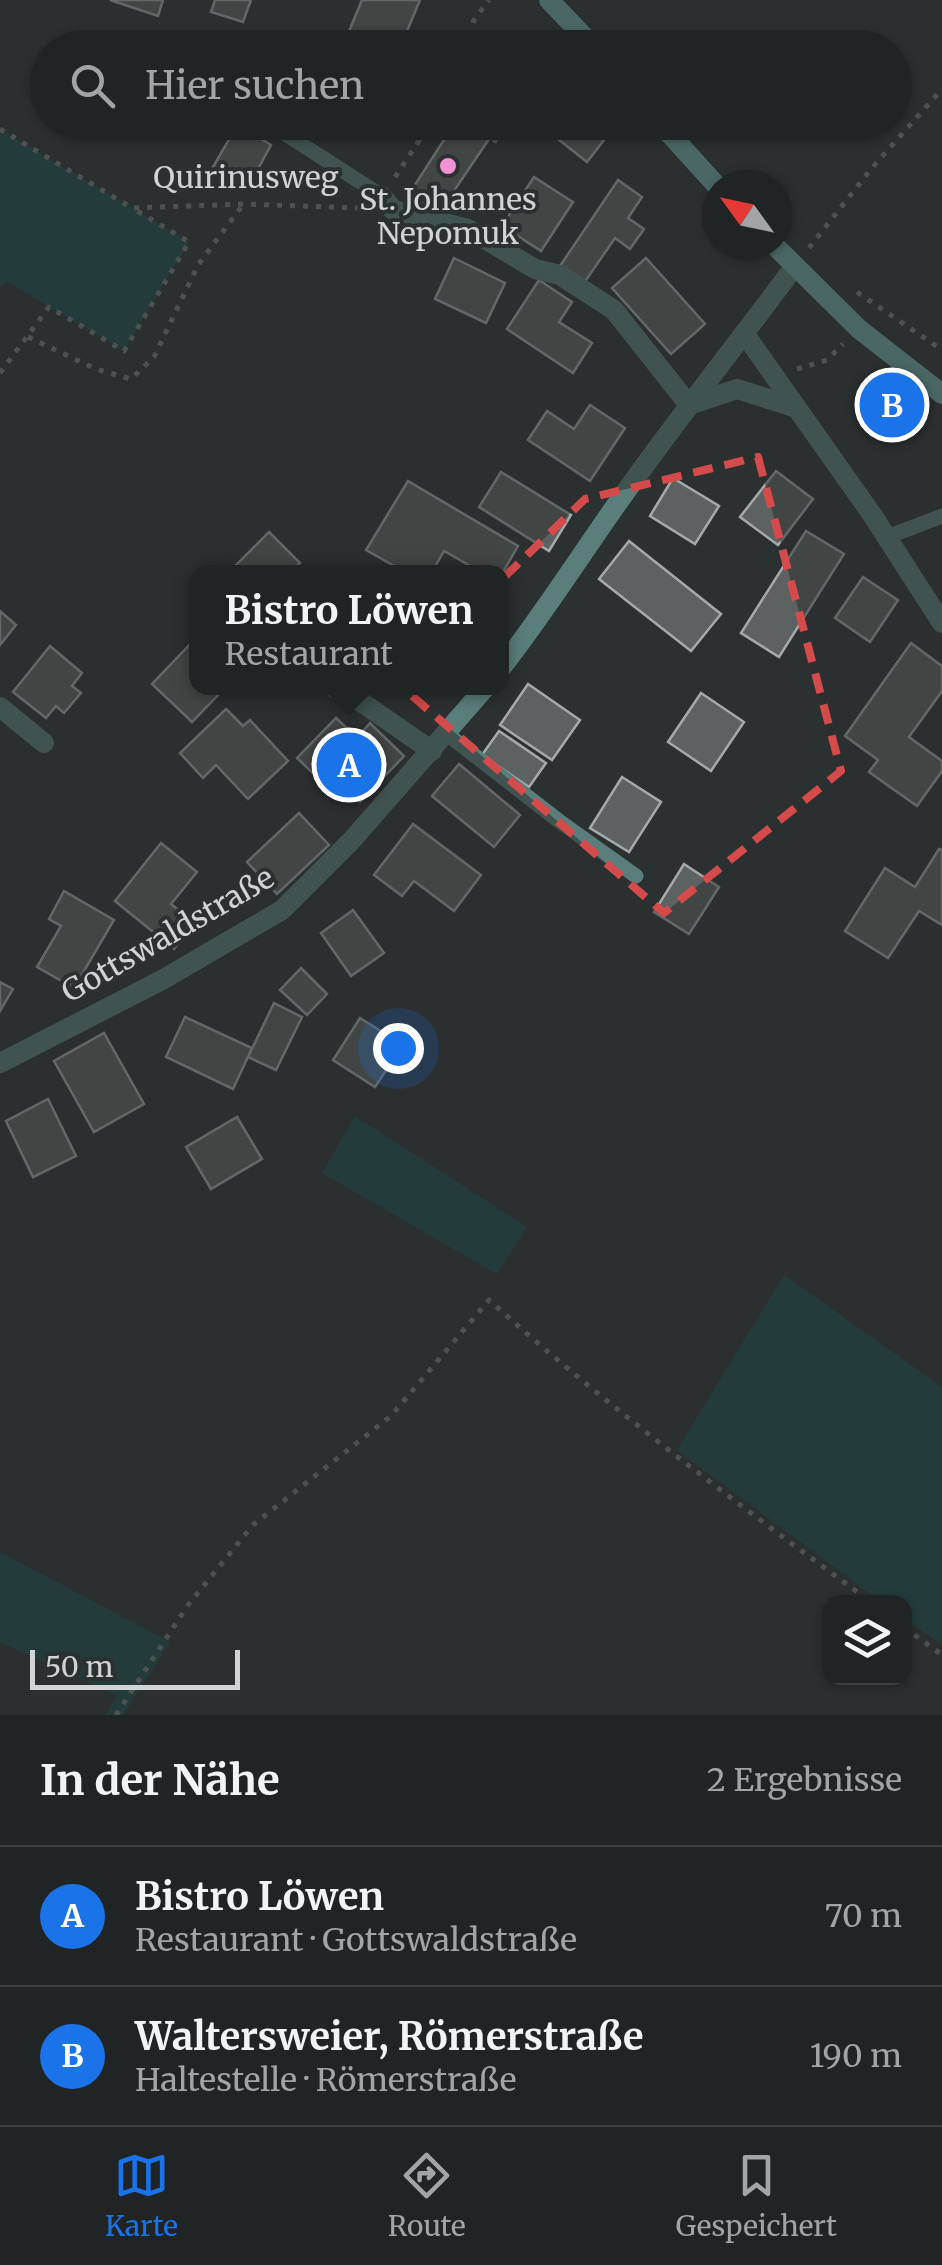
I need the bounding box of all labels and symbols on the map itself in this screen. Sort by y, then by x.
marker: St. Johannes Nepomuk [437,155,459,177]
street label: Quirinusweg [153,158,339,196]
north arrow [702,170,792,260]
place label: St. Johannes Nepomuk [359,180,537,252]
pin: B [860,368,924,442]
pin: A [316,728,382,802]
street label: Gottswaldstraße [55,858,280,1010]
your location [373,1023,424,1074]
scale bar [30,1645,240,1690]

